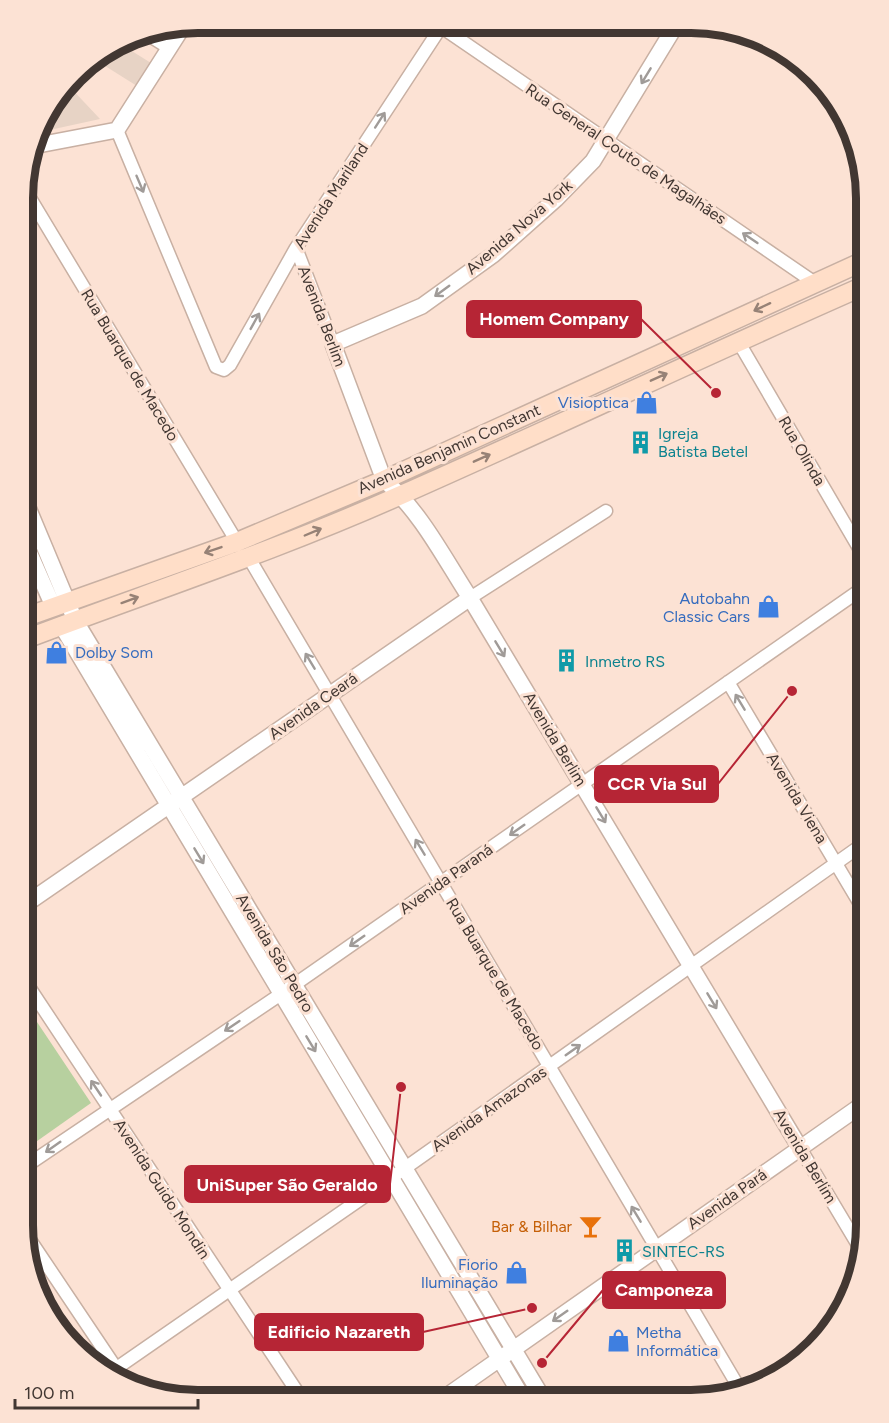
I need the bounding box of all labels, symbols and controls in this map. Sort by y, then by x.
one-way arrow [640,67,652,84]
street label: Rua General Couto de Magalhães [522,80,730,228]
one-way arrow [374,112,386,129]
street label: Avenida Mariland [290,139,372,253]
one-way arrow [135,174,146,192]
street label: Avenida Nova York [462,176,576,278]
one-way arrow [742,232,758,244]
street label: Avenida Berlim [294,263,350,369]
one-way arrow [435,285,451,297]
street label: Rua Buarque de Macedo [77,286,183,444]
callout: Homem Company [467,301,641,337]
one-way arrow [754,302,772,314]
text: Homem Company [479,308,629,330]
one-way arrow [249,313,261,330]
one-way arrow [650,370,668,382]
shop icon: Visioptica [634,389,660,415]
place label: Visioptica [558,393,629,412]
street label: Avenida Benjamin Constant [355,400,543,498]
street label: Rua Olinda [774,413,830,489]
place label: Igreja Batista Betel [658,424,748,461]
building icon: Igreja Batista Betel [627,429,653,455]
one-way arrow [473,451,491,462]
one-way arrow [303,525,321,537]
one-way arrow [204,546,223,557]
place label: Autobahn Classic Cars [663,589,750,626]
one-way arrow [120,594,139,605]
shop icon: Autobahn Classic Cars [755,594,781,620]
shop icon: Dolby Som [44,639,70,665]
one-way arrow [494,640,506,657]
place label: Dolby Som [75,643,153,662]
building icon: Inmetro RS [554,648,580,674]
place label: Inmetro RS [585,652,665,671]
one-way arrow [304,653,316,670]
street label: Avenida Ceará [265,668,361,744]
street label: Avenida Berlim [519,688,591,790]
one-way arrow [733,694,745,711]
street label: Avenida Viena [763,749,831,847]
callout: CCR Via Sul [595,766,718,802]
text: CCR Via Sul [607,773,707,795]
one-way arrow [595,806,607,823]
one-way arrow [509,824,525,836]
one-way arrow [413,839,425,856]
street label: Avenida Paraná [396,840,496,918]
one-way arrow [193,847,205,864]
street label: Avenida São Pedro [232,890,318,1016]
street label: Rua Buarque de Macedo [442,895,548,1053]
one-way arrow [349,935,365,947]
one-way arrow [706,992,718,1009]
one-way arrow [225,1020,241,1032]
one-way arrow [306,1035,318,1052]
one-way arrow [564,1044,580,1056]
street label: Avenida Amazonas [428,1062,550,1156]
one-way arrow [90,1080,102,1097]
street label: Avenida Berlim [769,1105,841,1207]
street label: Avenida Guido Mondin [110,1116,214,1263]
one-way arrow [45,1141,62,1153]
street label: Avenida Pará [684,1165,770,1233]
callout: UniSuper São Geraldo [185,1166,390,1202]
text: UniSuper São Geraldo [196,1174,378,1196]
one-way arrow [630,1206,642,1223]
bar icon: Bar & Bilhar [577,1213,603,1239]
place label: Bar & Bilhar [491,1217,573,1236]
building icon: SINTEC-RS [611,1238,637,1264]
place label: SINTEC-RS [642,1242,725,1261]
place label: Fiorio Iluminação [421,1255,498,1292]
shop icon: Fiorio Iluminação [503,1260,529,1286]
callout: Camponeza [603,1272,725,1308]
text: Camponeza [615,1279,713,1301]
one-way arrow [552,1310,569,1322]
callout: Edificio Nazareth [255,1314,423,1350]
text: Edificio Nazareth [267,1321,411,1343]
place label: Metha Informática [636,1323,718,1360]
shop icon: Metha Informática [605,1328,631,1354]
scale bar [15,1372,198,1410]
text: 100 m [24,1382,74,1404]

